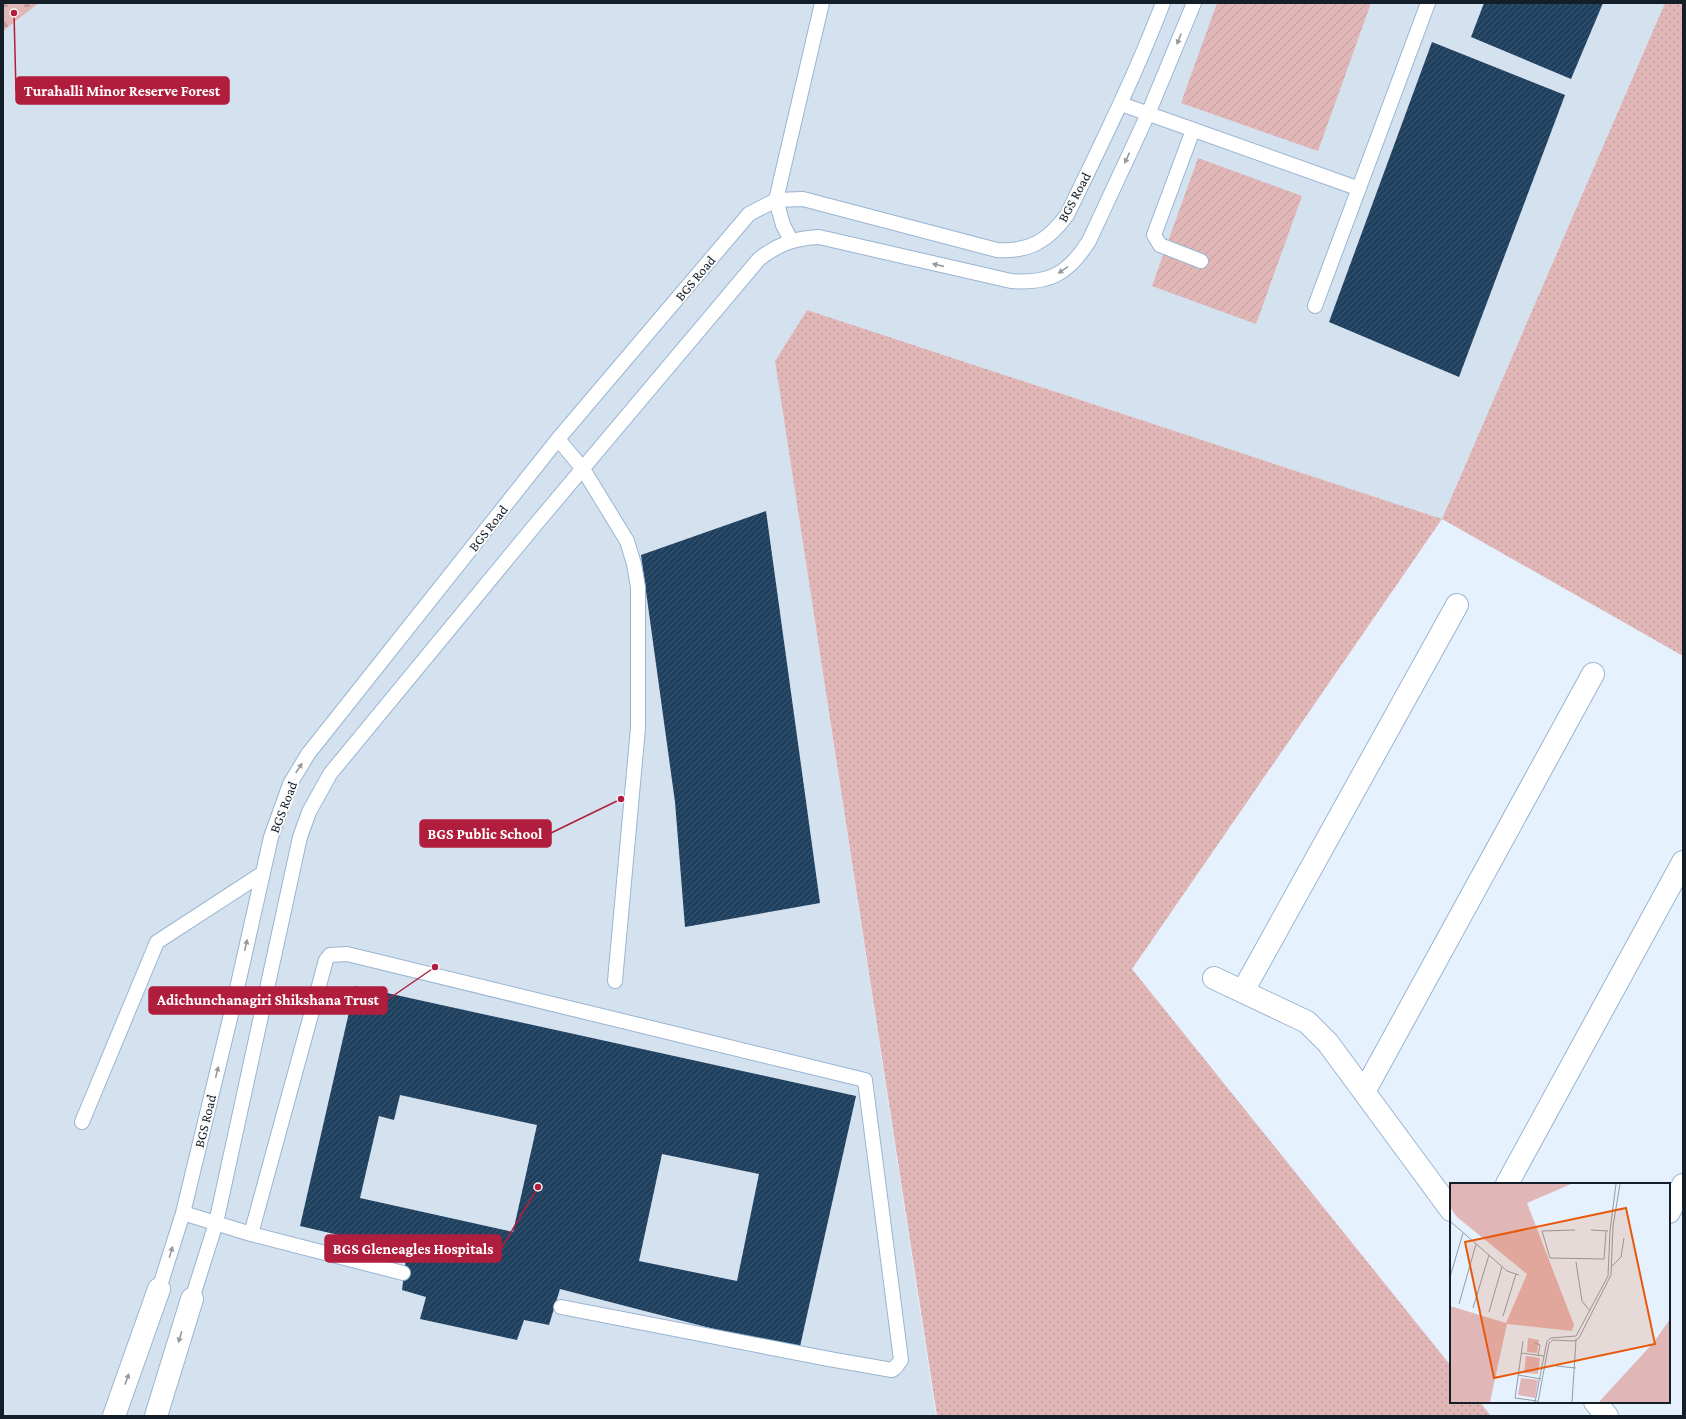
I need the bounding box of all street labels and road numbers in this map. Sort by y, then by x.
street label: BGS Road [1054,169,1094,225]
street label: BGS Road [671,252,719,304]
street label: BGS Road [465,501,511,554]
street label: BGS Road [266,778,300,835]
street label: BGS Road [191,1092,219,1149]

